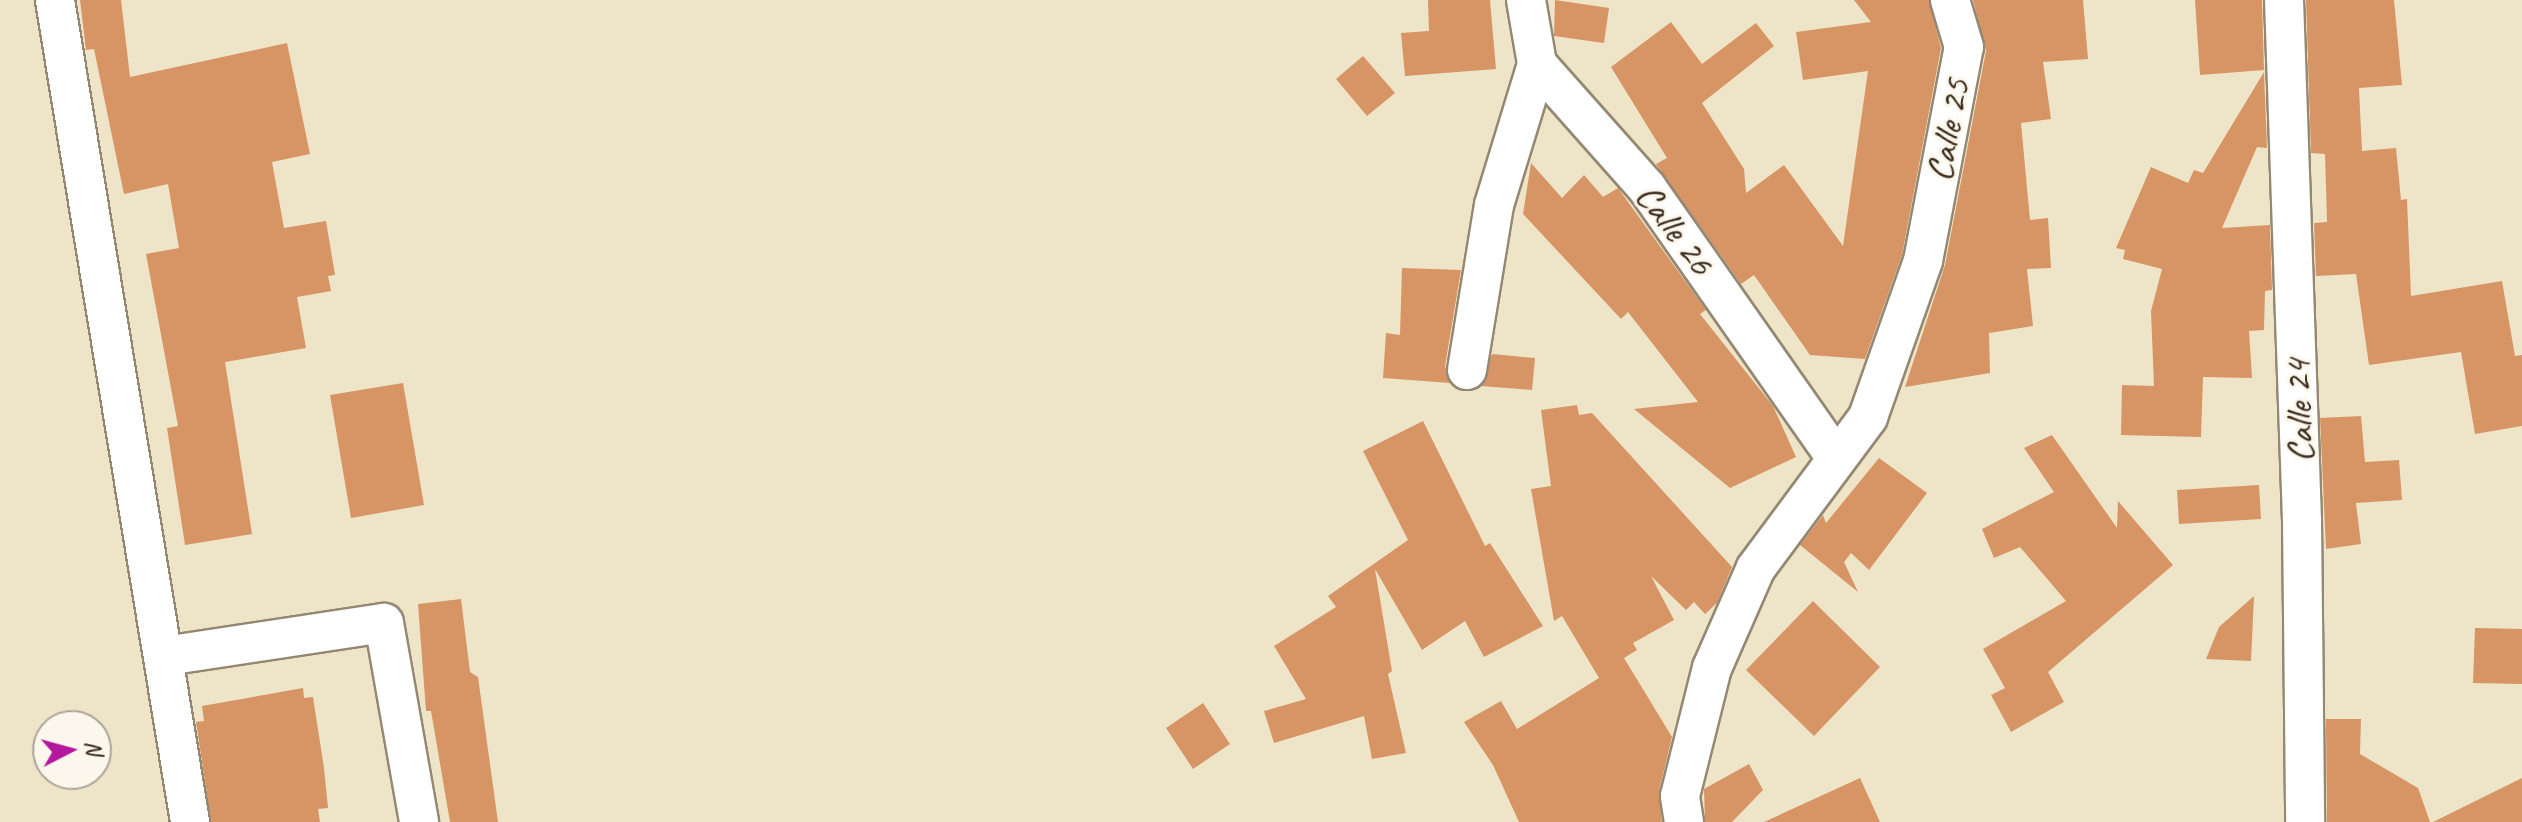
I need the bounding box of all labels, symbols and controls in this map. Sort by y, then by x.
street label: Calle 25 [1916,75,1980,185]
street label: Calle 26 [1626,174,1724,284]
street label: Calle 24 [2274,359,2324,463]
north arrow [32,710,112,790]
text: N [79,739,109,756]

